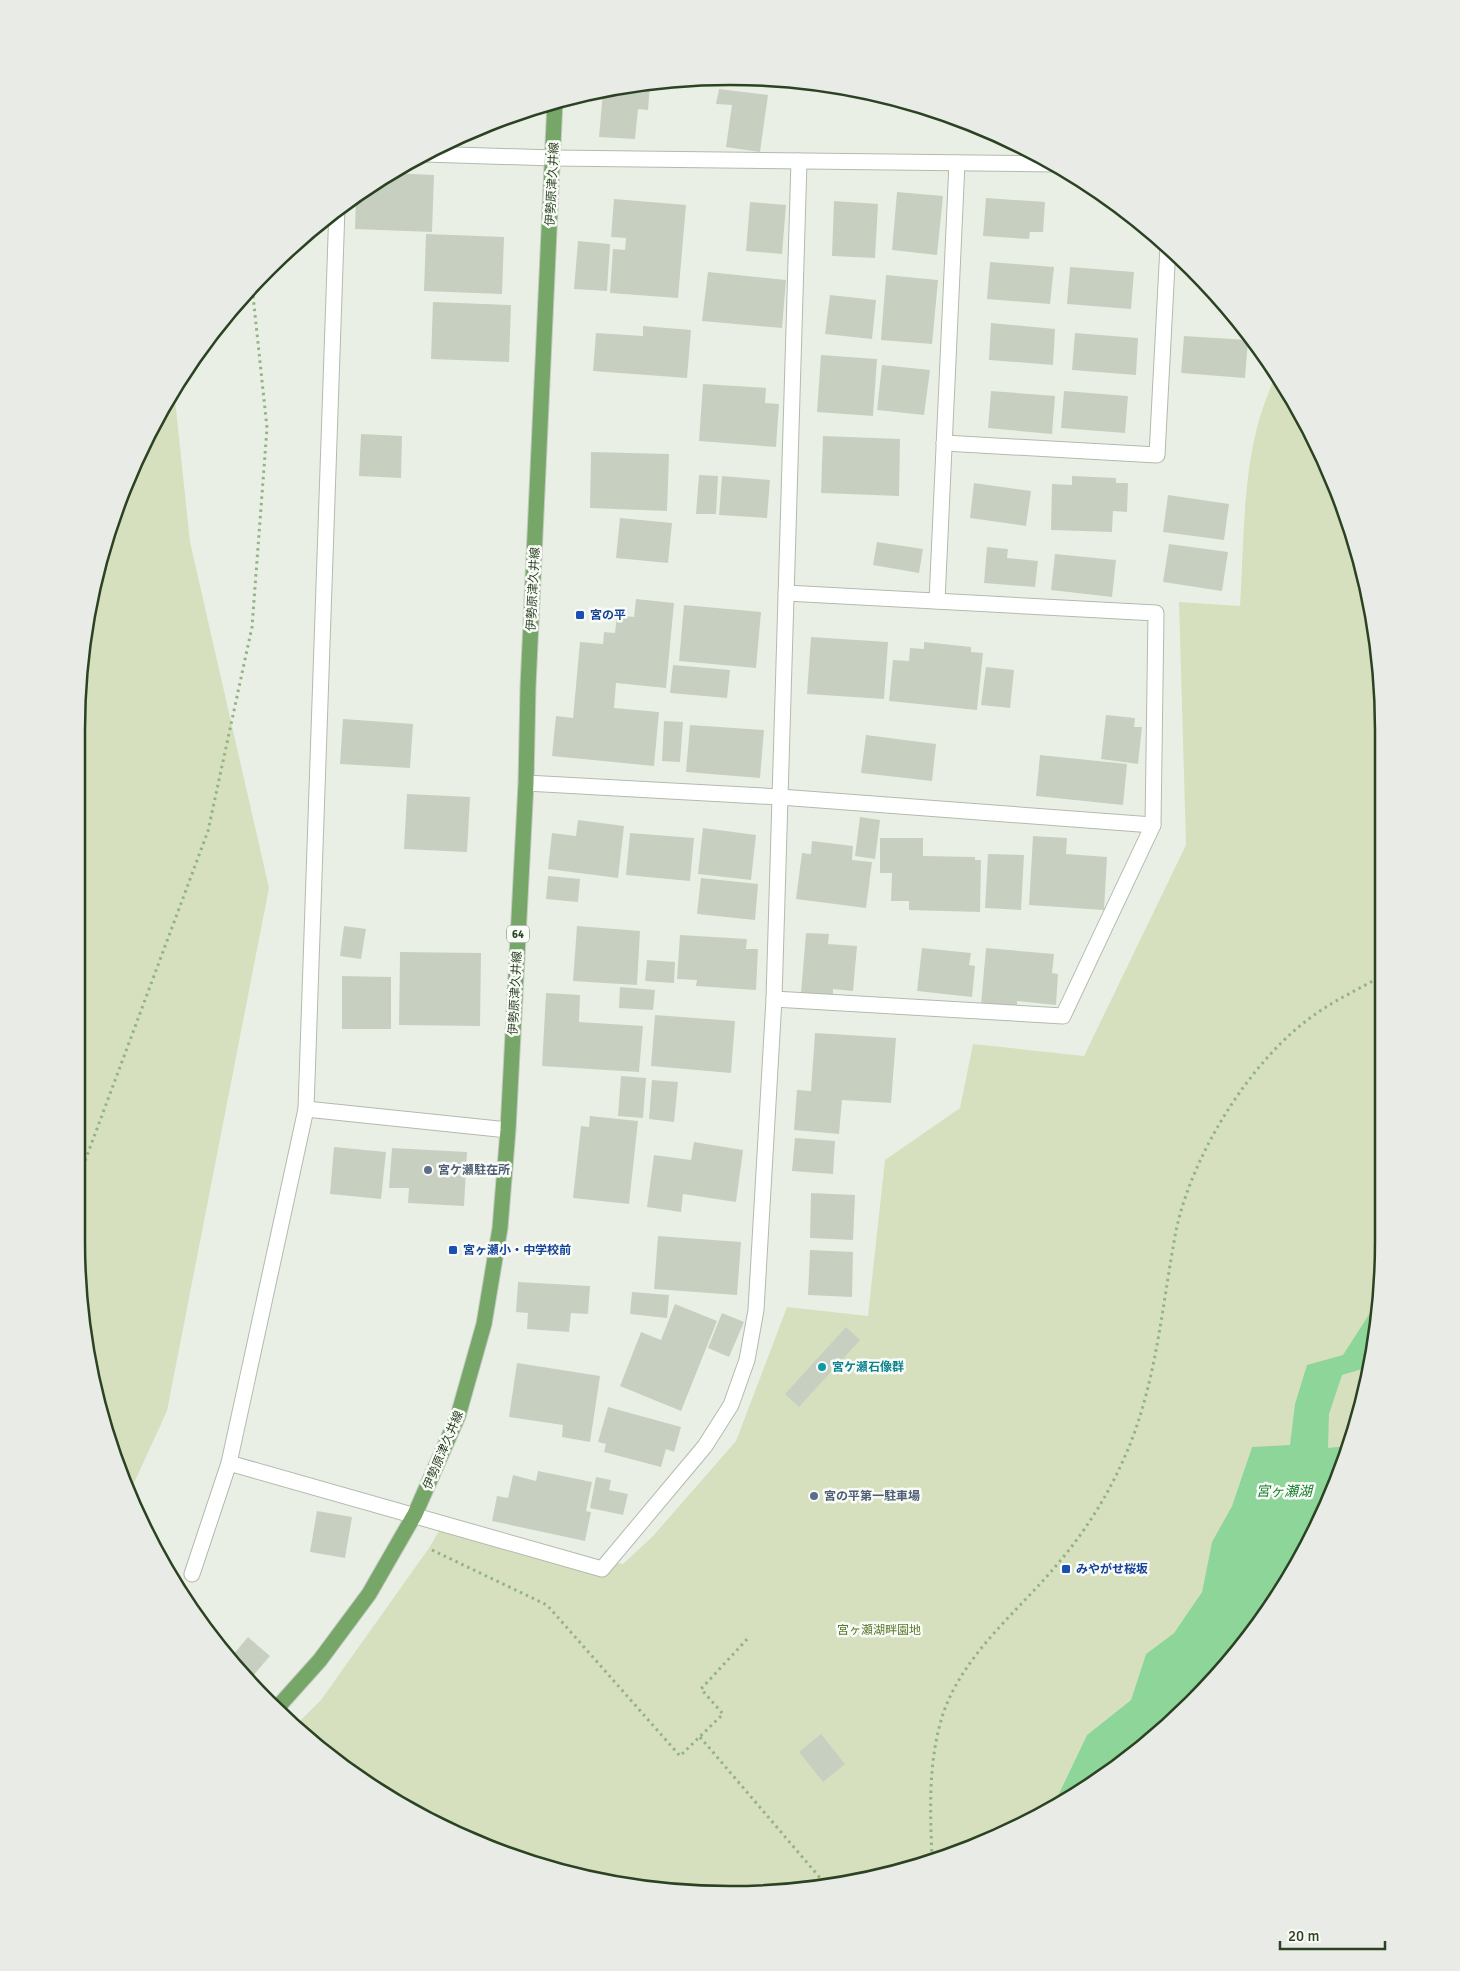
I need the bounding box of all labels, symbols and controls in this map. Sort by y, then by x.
street label: 伊勢原津久井線 [543,142,562,226]
street label: 伊勢原津久井線 [524,547,543,631]
place label: 宮の平 [590,608,626,623]
marker: 宮の平 [574,609,586,621]
road number: 64 [507,926,529,942]
street label: 伊勢原津久井線 [506,951,525,1035]
place label: 宮ケ瀬駐在所 [438,1163,510,1178]
marker: 宮ケ瀬駐在所 [422,1164,434,1176]
place label: 宮ヶ瀬小・中学校前 [463,1243,571,1258]
marker: 宮ヶ瀬小・中学校前 [447,1244,459,1256]
place label: 宮ケ瀬石像群 [832,1360,904,1375]
marker: 宮ケ瀬石像群 [816,1361,828,1373]
street label: 伊勢原津久井線 [420,1409,467,1492]
water label: 宮ヶ瀬湖 [1256,1483,1314,1500]
place label: 宮の平第一駐車場 [824,1489,920,1504]
marker: 宮の平第一駐車場 [808,1490,820,1502]
place label: みやがせ桜坂 [1076,1562,1148,1577]
marker: みやがせ桜坂 [1060,1563,1072,1575]
park label: 宮ヶ瀬湖畔園地 [837,1623,921,1638]
scale bar [1280,1918,1385,1950]
text: 20 m [1288,1927,1319,1945]

